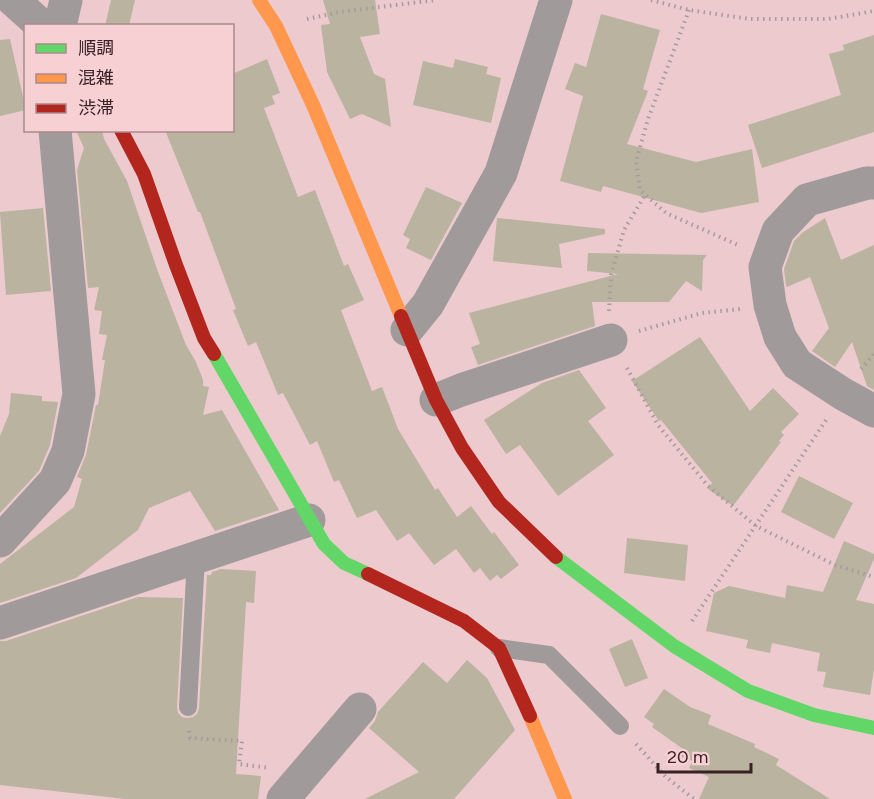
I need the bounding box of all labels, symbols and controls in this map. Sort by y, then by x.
legend [24,24,234,132]
text: 順調 [78,37,114,59]
text: 混雑 [78,67,114,89]
text: 渋滞 [78,97,114,119]
scale bar [658,736,751,774]
text: 20 m [667,746,708,768]

